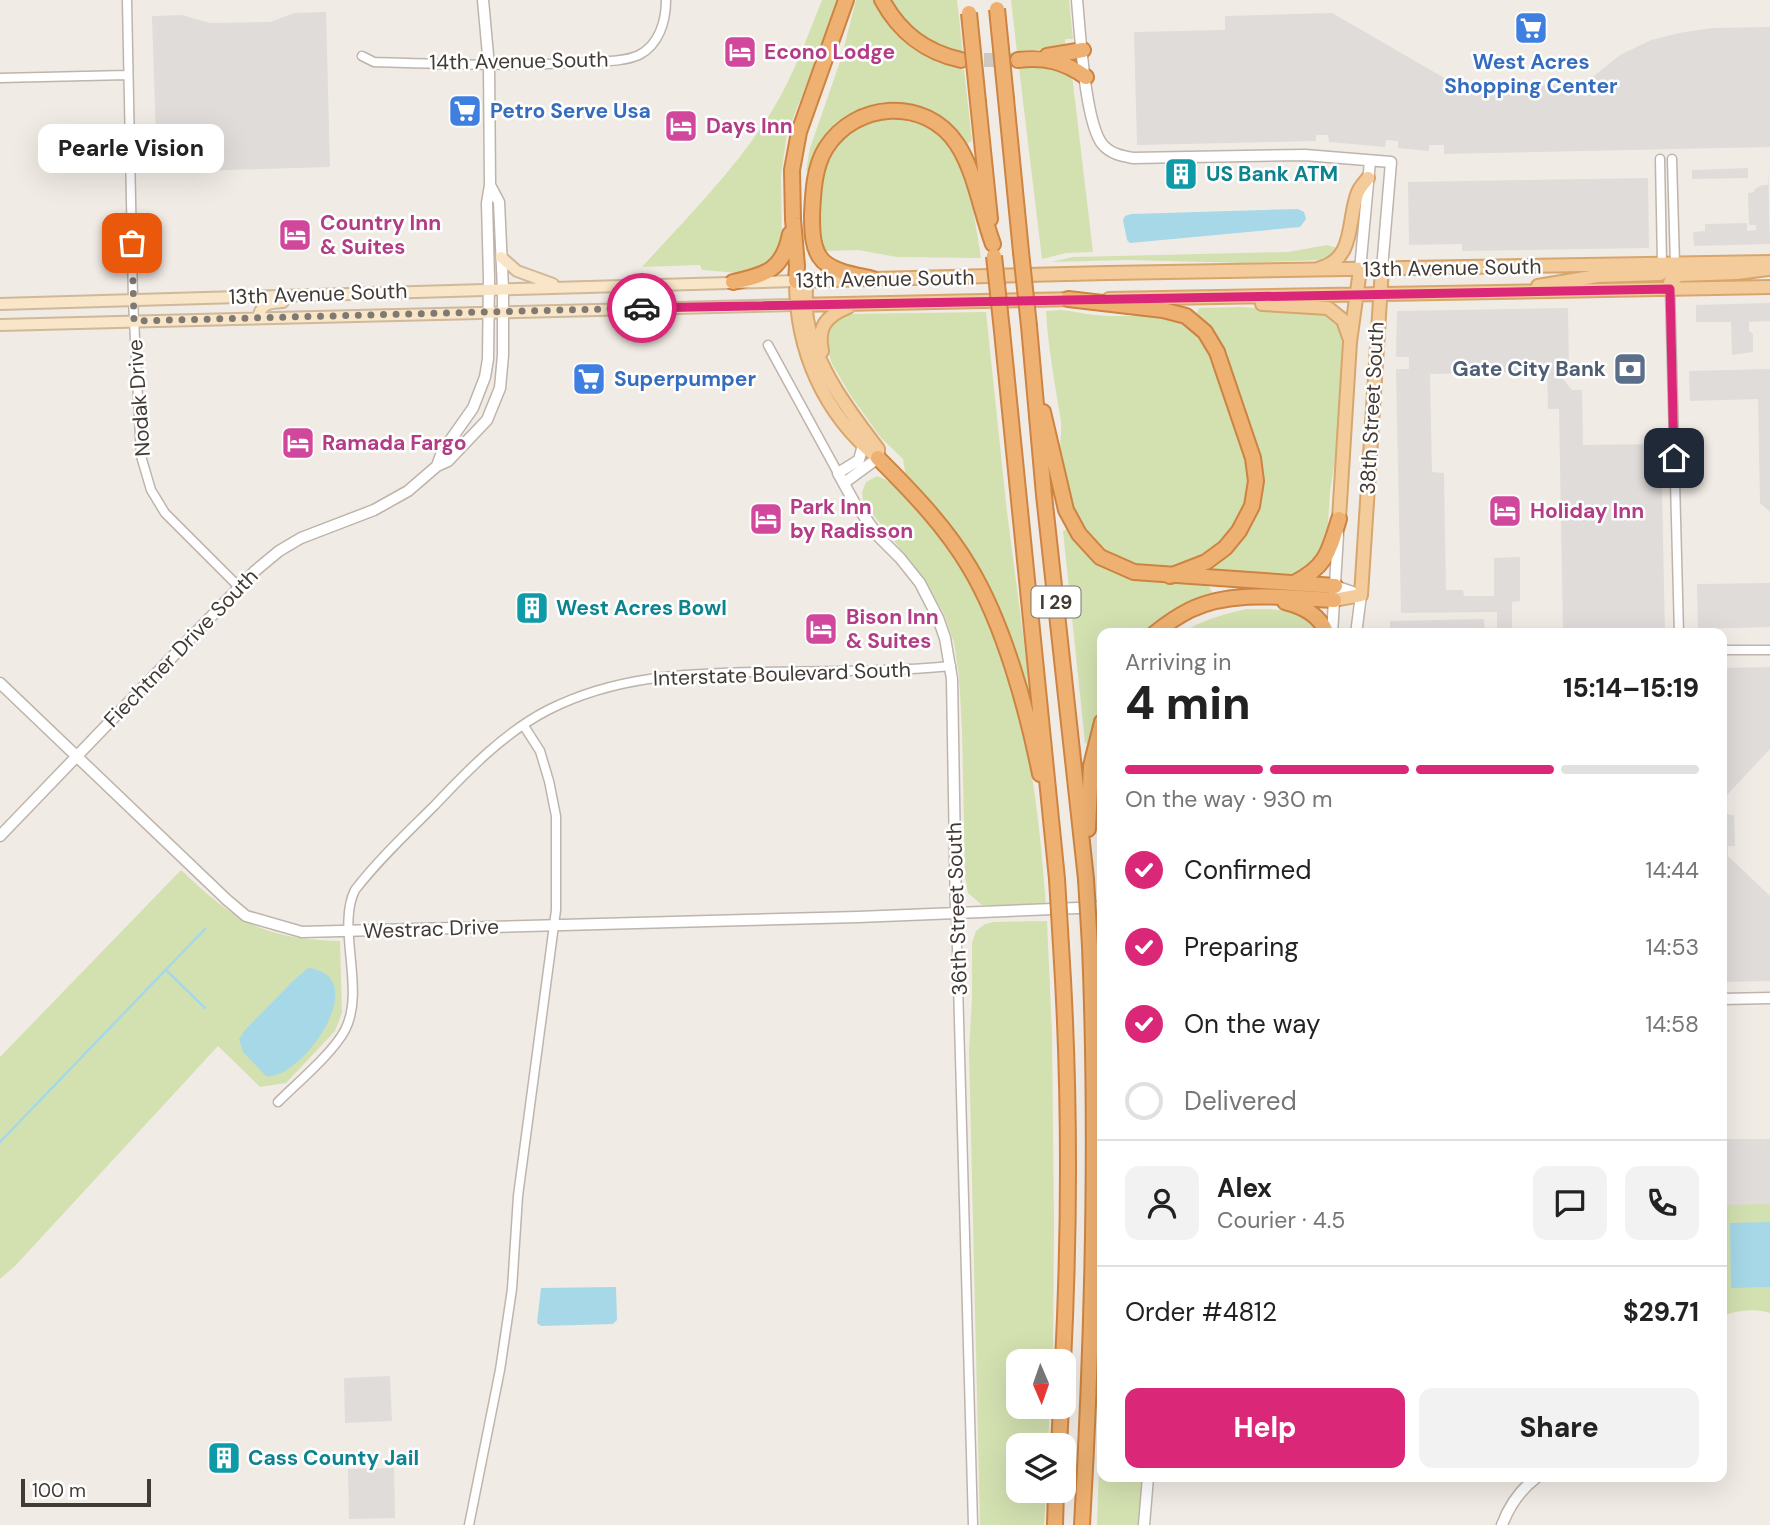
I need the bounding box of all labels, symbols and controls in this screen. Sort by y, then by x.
supermarket icon: West Acres Shopping Center [1512,9,1550,47]
hotel icon: Econo Lodge [721,33,759,71]
place label: Econo Lodge [764,38,895,66]
street label: 14th Avenue South [429,45,609,77]
place label: West Acres Shopping Center [1444,48,1618,100]
supermarket icon: Petro Serve Usa [446,92,484,130]
place label: Petro Serve Usa [490,97,651,125]
hotel icon: Days Inn [662,107,700,145]
place label: Days Inn [706,112,793,140]
callout: Pearle Vision [39,124,225,173]
text: Pearle Vision [58,133,204,163]
building icon: US Bank ATM [1162,155,1200,193]
place label: US Bank ATM [1206,160,1338,188]
place label: Country Inn & Suites [320,209,441,261]
pin [102,213,162,273]
hotel icon: Country Inn & Suites [276,216,314,254]
icon: bag [113,224,151,262]
street label: 13th Avenue South [1362,252,1542,284]
street label: 13th Avenue South [795,263,975,295]
courier [607,273,677,343]
street label: 13th Avenue South [228,277,408,311]
icon: car [623,289,661,327]
street label: 38th Street South [1353,321,1391,495]
street label: Nodak Drive [121,338,157,458]
bank icon: Gate City Bank [1611,350,1649,388]
place label: Gate City Bank [1452,355,1606,383]
supermarket icon: Superpumper [570,360,608,398]
place label: Superpumper [614,365,756,393]
hotel icon: Ramada Fargo [279,424,317,462]
pin [1644,428,1704,488]
place label: Ramada Fargo [322,429,467,457]
icon: home [1655,439,1693,477]
hotel icon: Holiday Inn [1486,492,1524,530]
place label: Park Inn by Radisson [790,493,913,545]
place label: Holiday Inn [1530,497,1644,525]
hotel icon: Park Inn by Radisson [747,500,785,538]
street label: Fiechtner Drive South [98,563,264,733]
road number: I 29 [1032,586,1080,618]
building icon: West Acres Bowl [513,589,551,627]
place label: West Acres Bowl [556,594,727,622]
place label: Bison Inn & Suites [846,603,939,655]
hotel icon: Bison Inn & Suites [802,610,840,648]
text: Arriving in [1125,647,1231,677]
street label: Interstate Boulevard South [653,656,911,692]
text: 15:14–15:19 [1563,671,1699,705]
text: 4 min [1125,673,1251,733]
text: On the way · 930 m [1125,784,1332,814]
street label: 36th Street South [940,822,974,996]
icon: check [1125,851,1163,889]
text: Confirmed [1184,853,1311,887]
text: 14:44 [1645,855,1699,885]
street label: Westrac Drive [363,913,500,945]
icon: check [1125,928,1163,966]
text: Preparing [1184,930,1299,964]
text: 14:53 [1646,932,1699,962]
icon: check [1125,1005,1163,1043]
text: On the way [1184,1007,1320,1041]
text: 14:58 [1645,1009,1699,1039]
text: Delivered [1184,1084,1297,1118]
button: person [1125,1166,1199,1240]
button: chat [1533,1166,1607,1240]
button: phone [1625,1166,1699,1240]
text: Alex [1217,1171,1272,1205]
text: Courier · 4.5 [1217,1205,1345,1235]
text: Order #4812 [1125,1295,1277,1329]
text: $29.71 [1623,1295,1699,1329]
north arrow [1006,1349,1076,1419]
map controls [1006,1349,1076,1503]
button: Help [1125,1388,1405,1468]
button: Share [1419,1388,1699,1468]
button: layers [1006,1433,1076,1503]
building icon: Cass County Jail [205,1439,243,1477]
place label: Cass County Jail [248,1444,419,1472]
scale bar [21,1476,150,1508]
text: 100 m [32,1478,86,1503]

